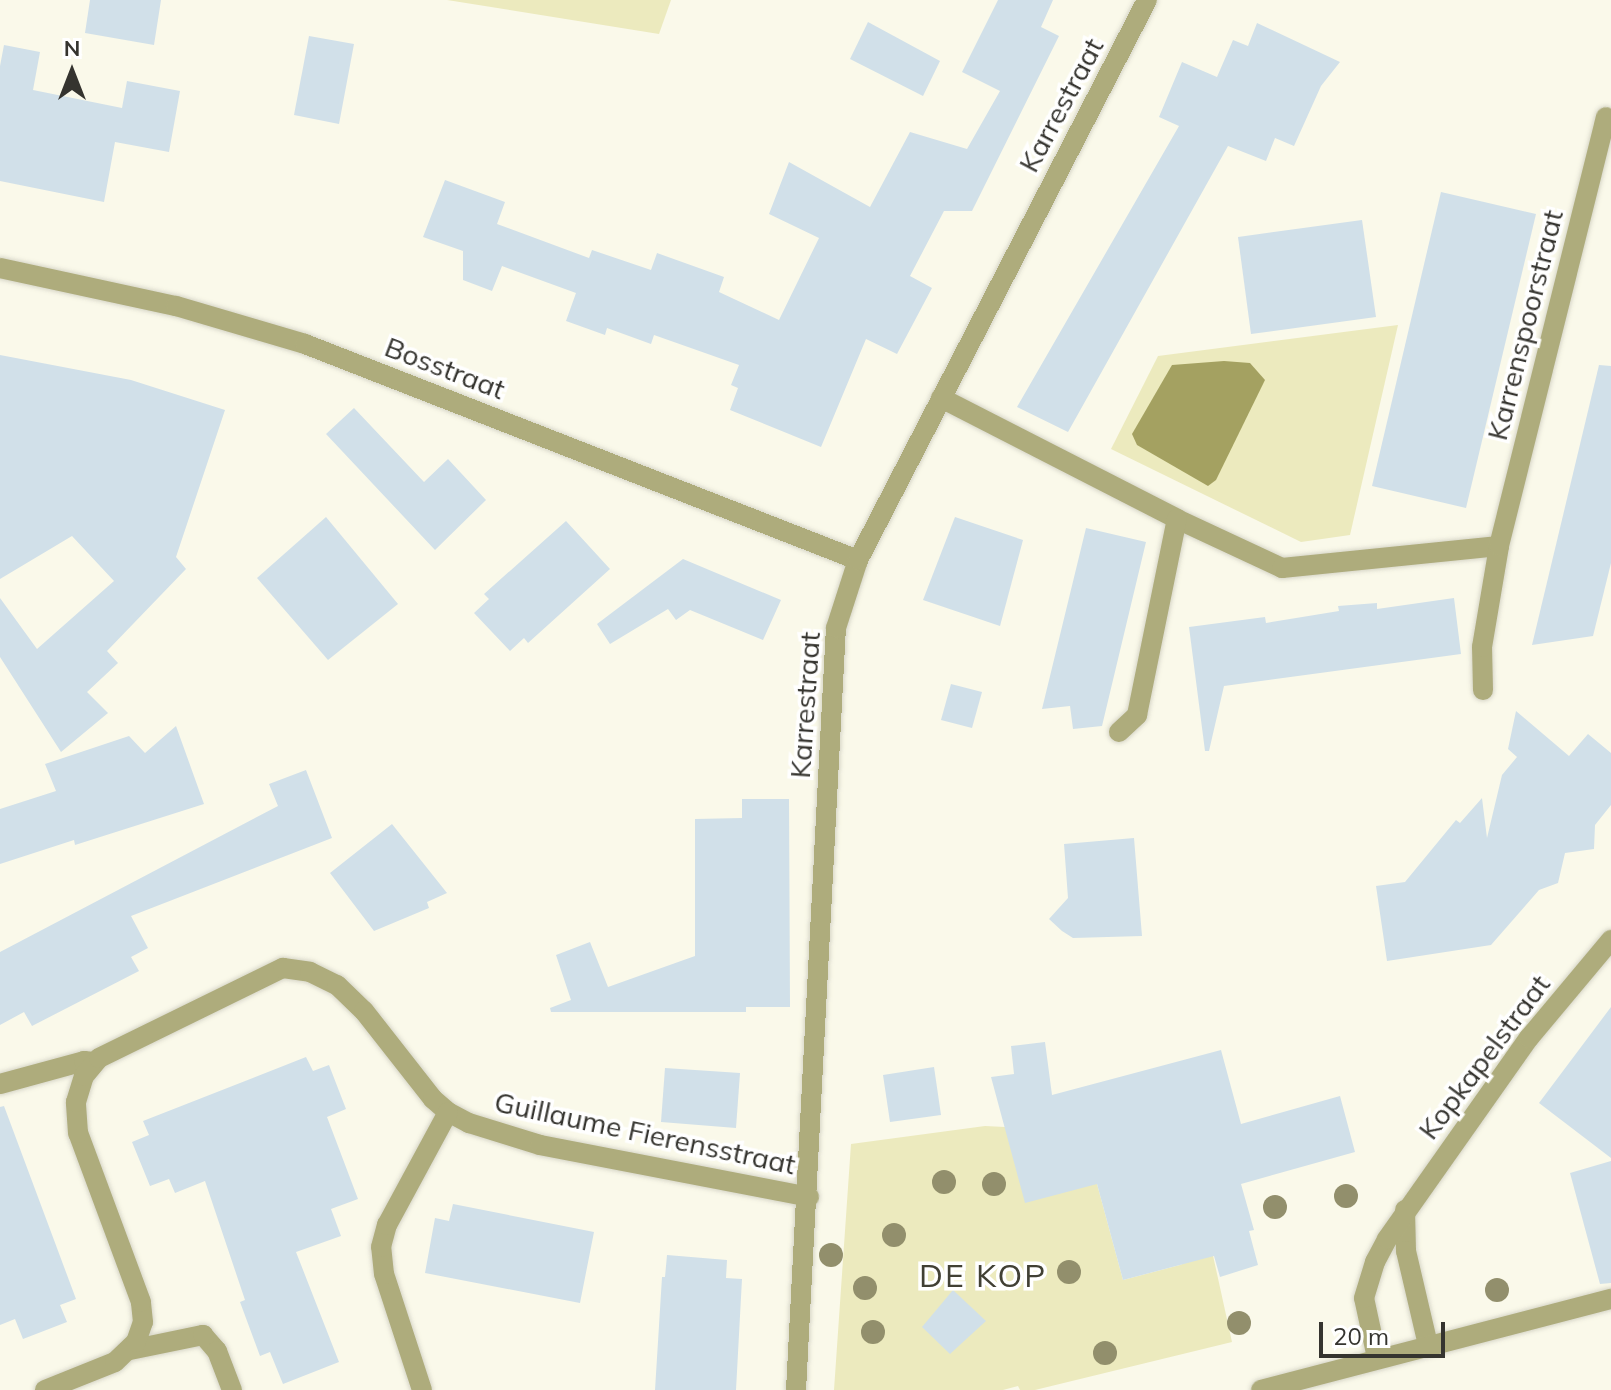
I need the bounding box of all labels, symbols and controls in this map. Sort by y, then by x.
north arrow [32,32,112,112]
street label: Karrestraat [1012,32,1110,178]
text: N [64,34,80,62]
street label: Karrenspoorstraat [1480,206,1570,444]
street label: Bosstraat [380,330,510,406]
street label: Karrestraat [783,631,827,779]
street label: Kopkapelstraat [1411,968,1557,1146]
street label: Guillaume Fierensstraat [491,1085,799,1181]
district label: DE KOP [919,1256,1047,1294]
scale bar [1323,1306,1449,1356]
text: 20 m [1333,1321,1389,1351]

